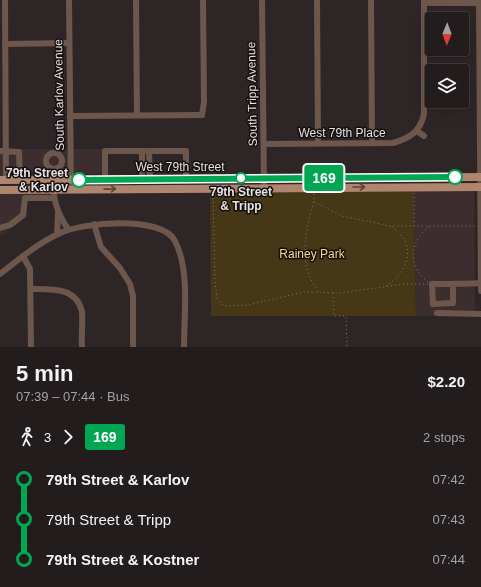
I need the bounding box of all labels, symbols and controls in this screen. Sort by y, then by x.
north arrow [425,12,469,56]
map controls [425,12,469,108]
street label: South Karlov Avenue [51,39,67,151]
street label: South Tripp Avenue [244,41,260,146]
button: layers [425,64,469,108]
street label: West 79th Place [298,126,386,140]
street label: West 79th Street [135,160,225,174]
line badge: 169 [301,165,347,191]
place label: 79th Street & Karlov [6,166,68,194]
unlabelled marker [447,169,463,185]
text: 169 [312,170,336,186]
marker: 79th Street & Karlov [71,172,87,188]
marker: 79th Street & Tripp [235,172,247,184]
one-way arrow [352,183,365,191]
one-way arrow [103,185,116,193]
place label: 79th Street & Tripp [210,185,272,213]
park label: Rainey Park [279,247,346,261]
text: 5 min [16,361,73,386]
text: $2.20 [427,373,465,390]
text: 07:39 – 07:44 · Bus [16,389,129,404]
icon: walk [16,426,38,448]
icon: forward [57,426,79,448]
text: 169 [93,429,117,445]
text: 3 [44,430,51,445]
text: 2 stops [423,430,465,445]
text: 79th Street & Karlov [46,471,189,488]
text: 07:42 [432,472,465,487]
text: 79th Street & Tripp [46,511,171,528]
text: 07:43 [432,512,465,527]
text: 79th Street & Kostner [46,551,199,568]
text: 07:44 [432,552,465,567]

